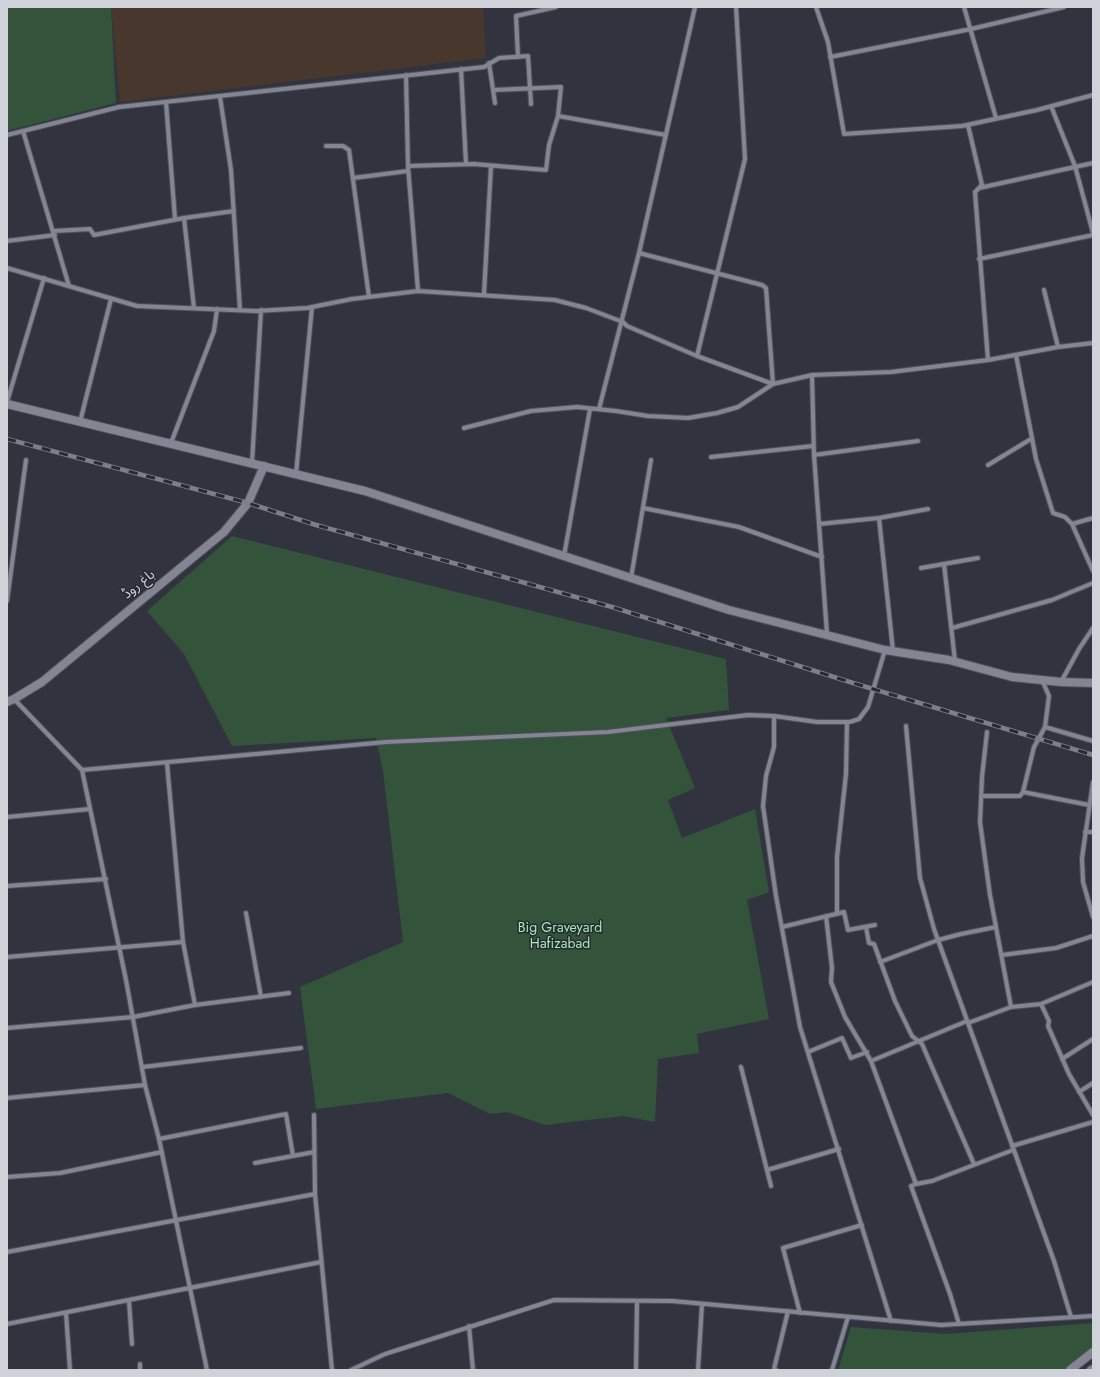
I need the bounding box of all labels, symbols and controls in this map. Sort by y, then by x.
street label: باغ روڈ [119,567,159,603]
park label: Big Graveyard Hafizabad [518,921,602,954]

